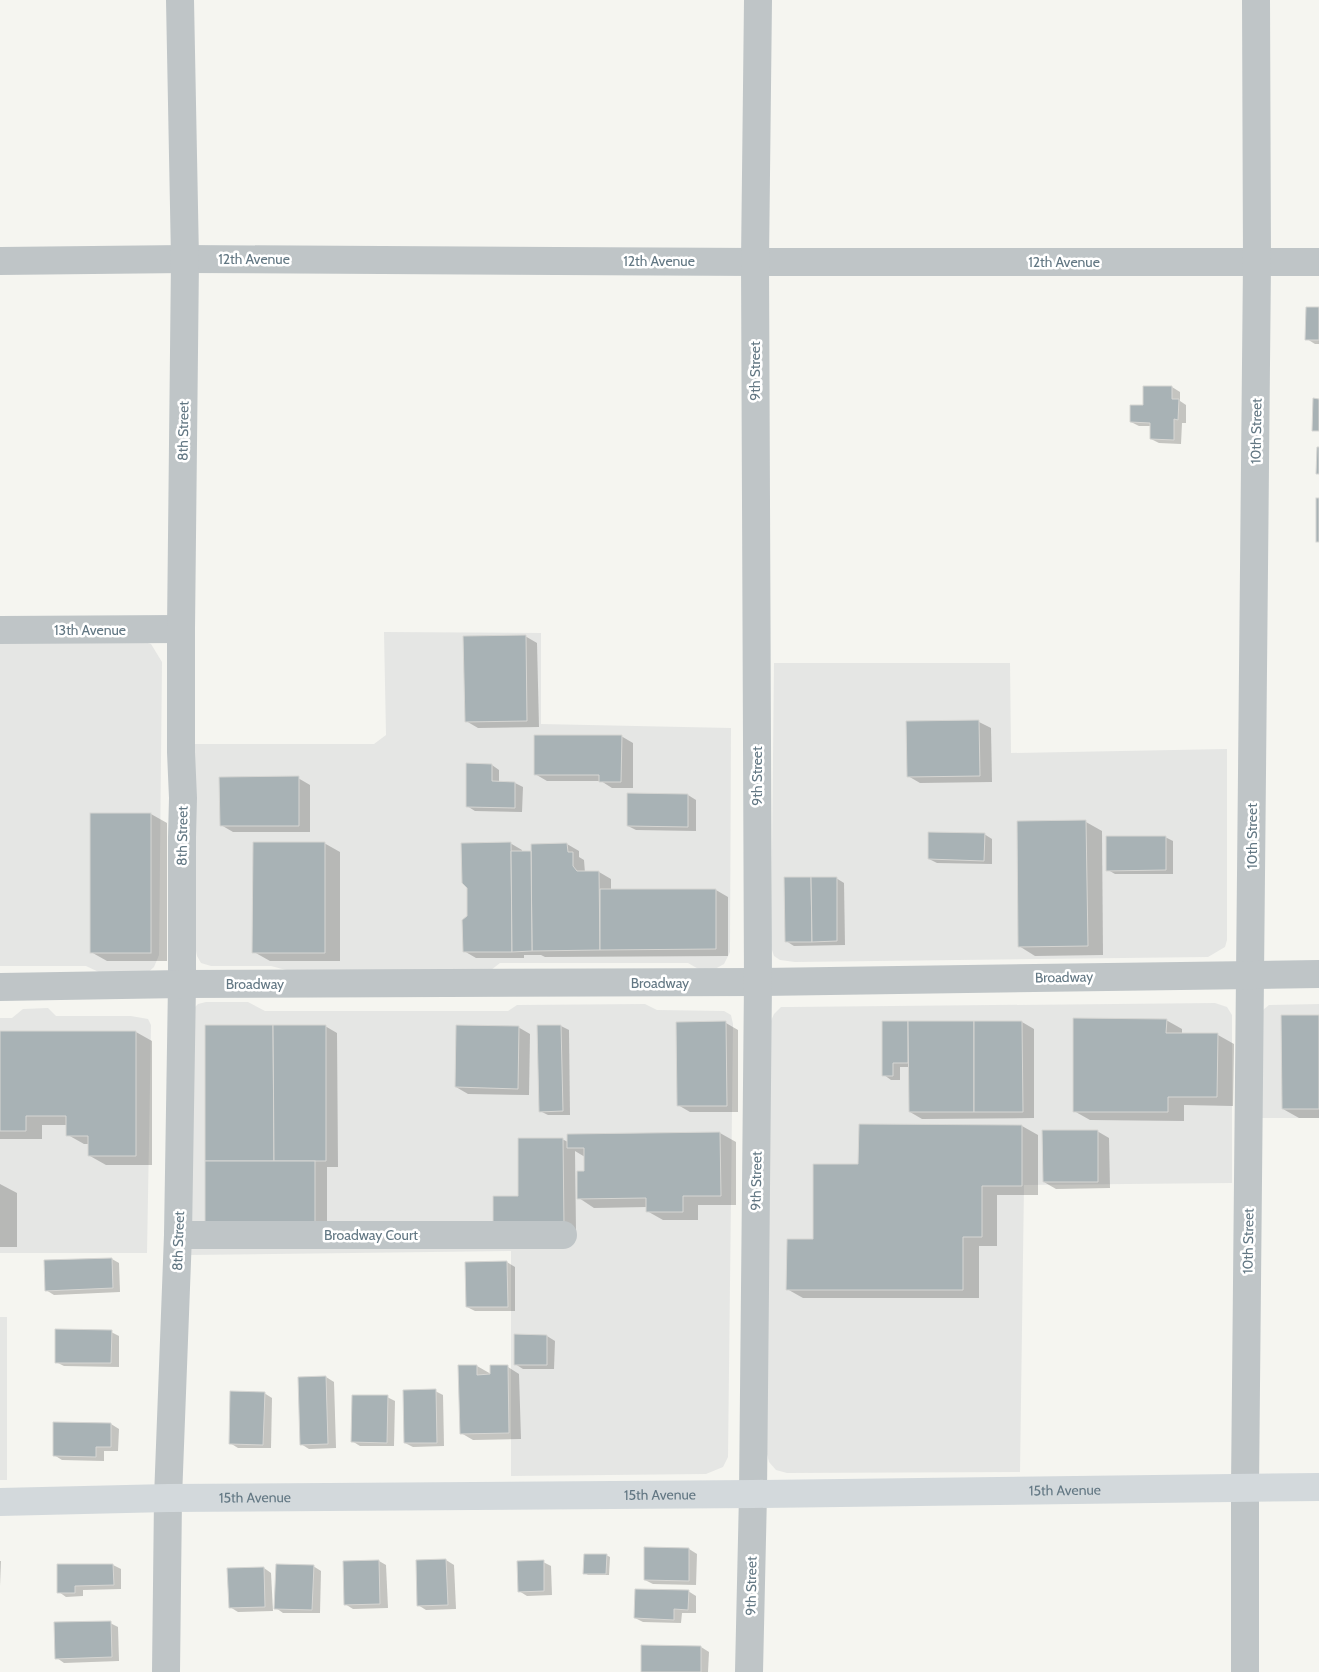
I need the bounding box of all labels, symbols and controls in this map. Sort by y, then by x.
street label: 12th Avenue [218,250,290,268]
street label: 12th Avenue [623,252,695,270]
street label: 12th Avenue [1028,253,1100,271]
street label: 9th Street [746,341,764,401]
street label: 10th Street [1246,398,1266,464]
street label: 8th Street [173,401,193,461]
street label: 13th Avenue [54,621,126,639]
street label: 9th Street [748,746,766,806]
street label: 10th Street [1243,803,1261,869]
street label: 8th Street [172,806,192,866]
street label: Broadway [1035,967,1093,987]
street label: Broadway [631,974,689,992]
street label: Broadway [226,975,284,993]
street label: 9th Street [746,1151,766,1211]
street label: 10th Street [1238,1208,1258,1274]
street label: 8th Street [168,1210,188,1271]
street label: Broadway Court [324,1226,418,1244]
street label: 15th Avenue [1029,1481,1101,1500]
street label: 15th Avenue [624,1485,696,1504]
street label: 15th Avenue [219,1488,291,1507]
street label: 9th Street [741,1556,761,1616]

